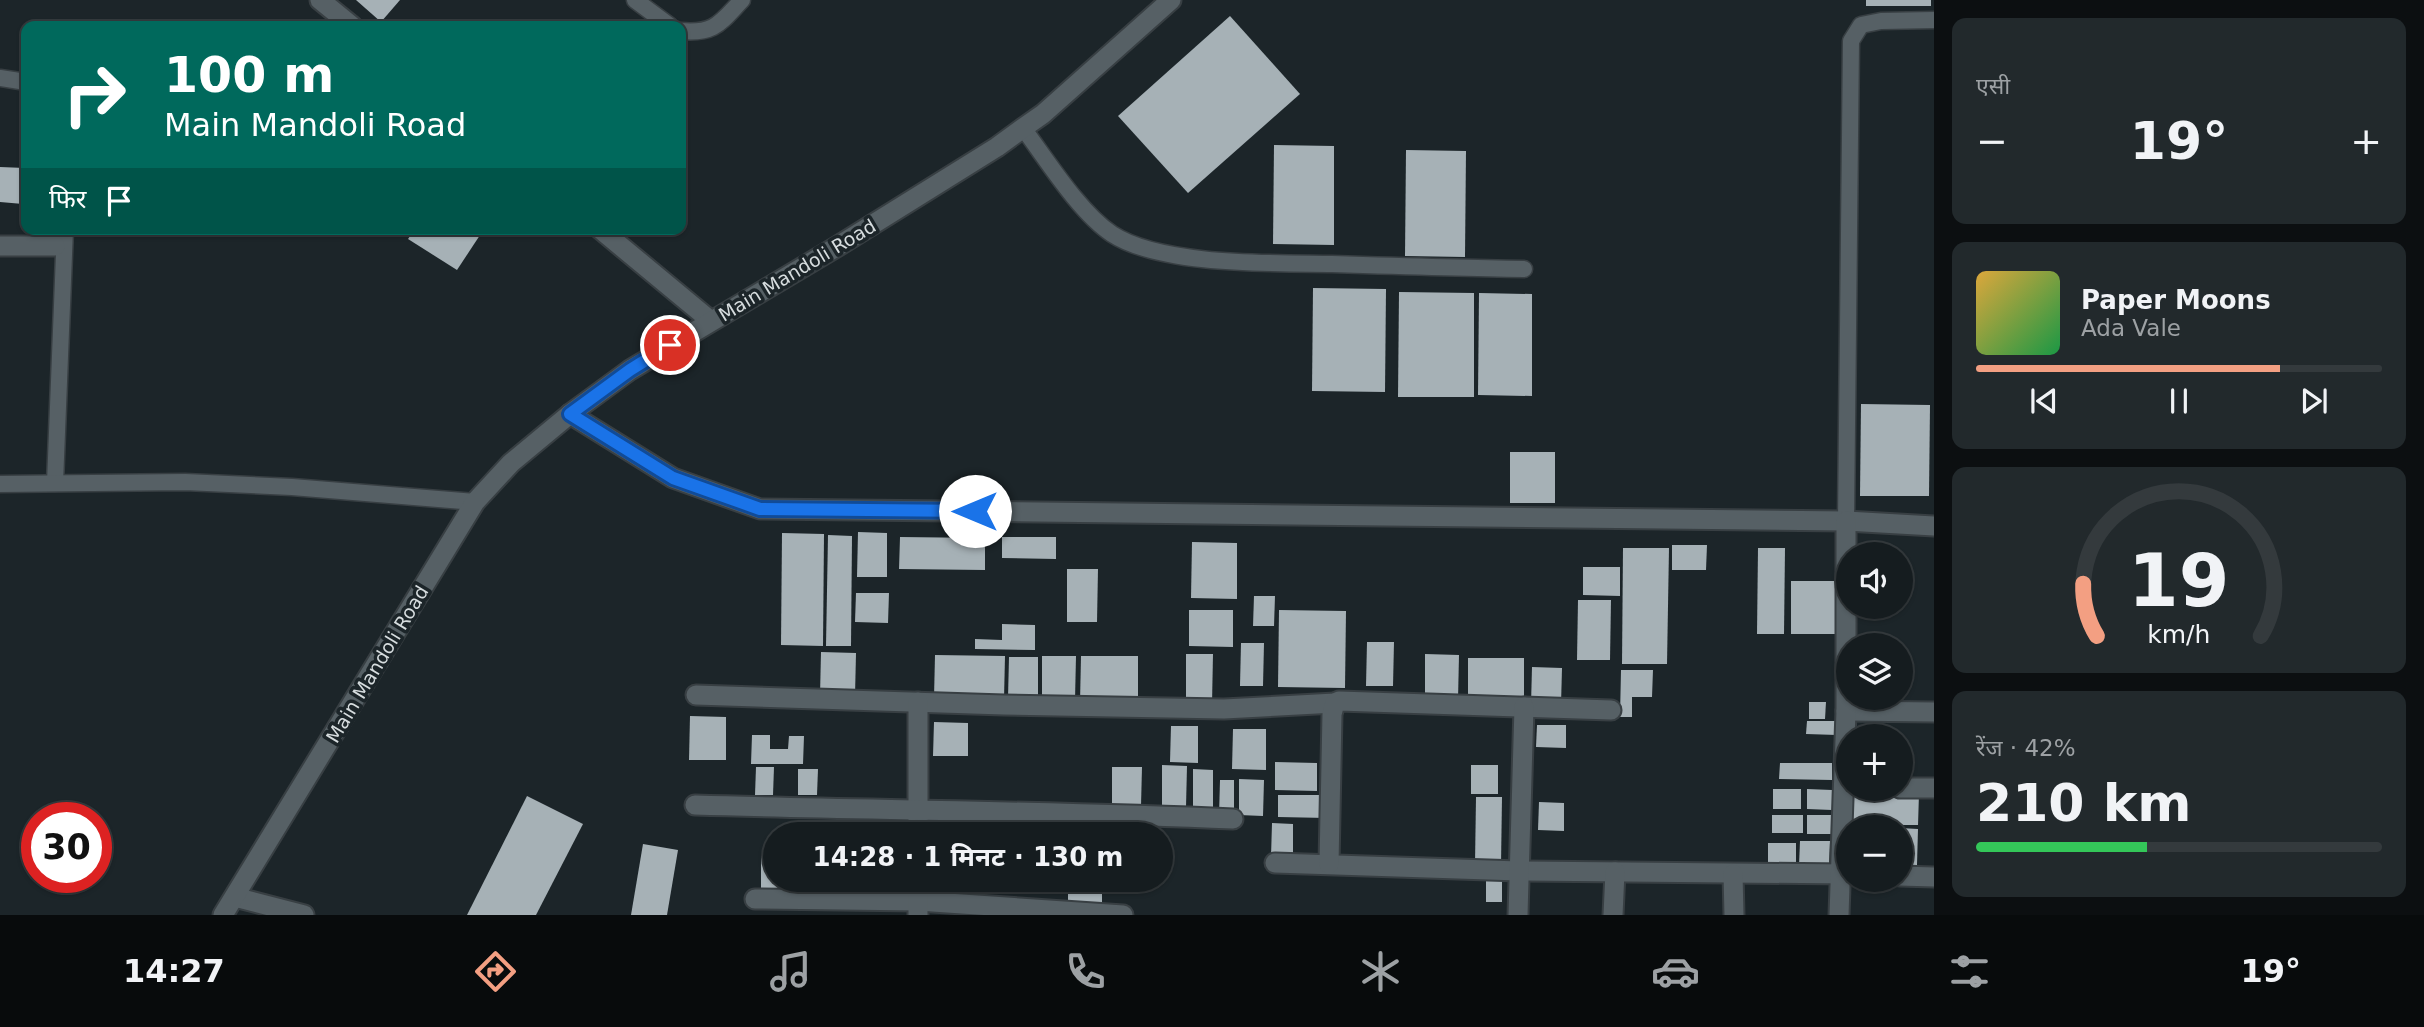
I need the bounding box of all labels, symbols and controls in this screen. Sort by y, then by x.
text: 100 m [164,47,334,104]
icon: right [49,49,140,140]
text: एसी [1976,73,2010,99]
text: Main Mandoli Road [164,106,466,144]
text: 19° [2130,111,2228,171]
text: − [1976,119,2008,163]
text: + [2350,119,2382,163]
icon: arrive [100,182,138,220]
text: फिर [49,184,86,214]
street label: Main Mandoli Road [714,214,880,326]
text: Paper Moons [2081,285,2271,315]
pin [640,315,700,375]
text: Ada Vale [2081,315,2181,341]
icon: arrive [651,326,689,364]
icon: previous [2025,382,2063,420]
icon: pause [2160,382,2198,420]
icon: next [2295,382,2333,420]
position arrow [938,474,1012,548]
text: 19 [2128,538,2230,623]
map controls [1836,542,1913,892]
button: sound [1836,542,1913,619]
street label: Main Mandoli Road [321,581,433,747]
text: km/h [2147,619,2211,648]
button: layers [1836,633,1913,710]
button: + [1836,724,1913,801]
text: रेंज · 42% [1976,735,2076,761]
text: 210 km [1976,773,2191,833]
speed limit sign: 30 [21,802,112,893]
button: − [1836,815,1913,892]
text: 14:28 · 1 मिनट · 130 m [813,842,1123,872]
icon: directions [471,947,520,996]
icon: music [766,947,815,996]
icon: phone [1061,947,1110,996]
icon: climate [1356,947,1405,996]
icon: car [1651,947,1700,996]
icon: filters [1945,947,1994,996]
text: 14:27 [123,952,225,990]
text: 19° [2240,952,2301,990]

